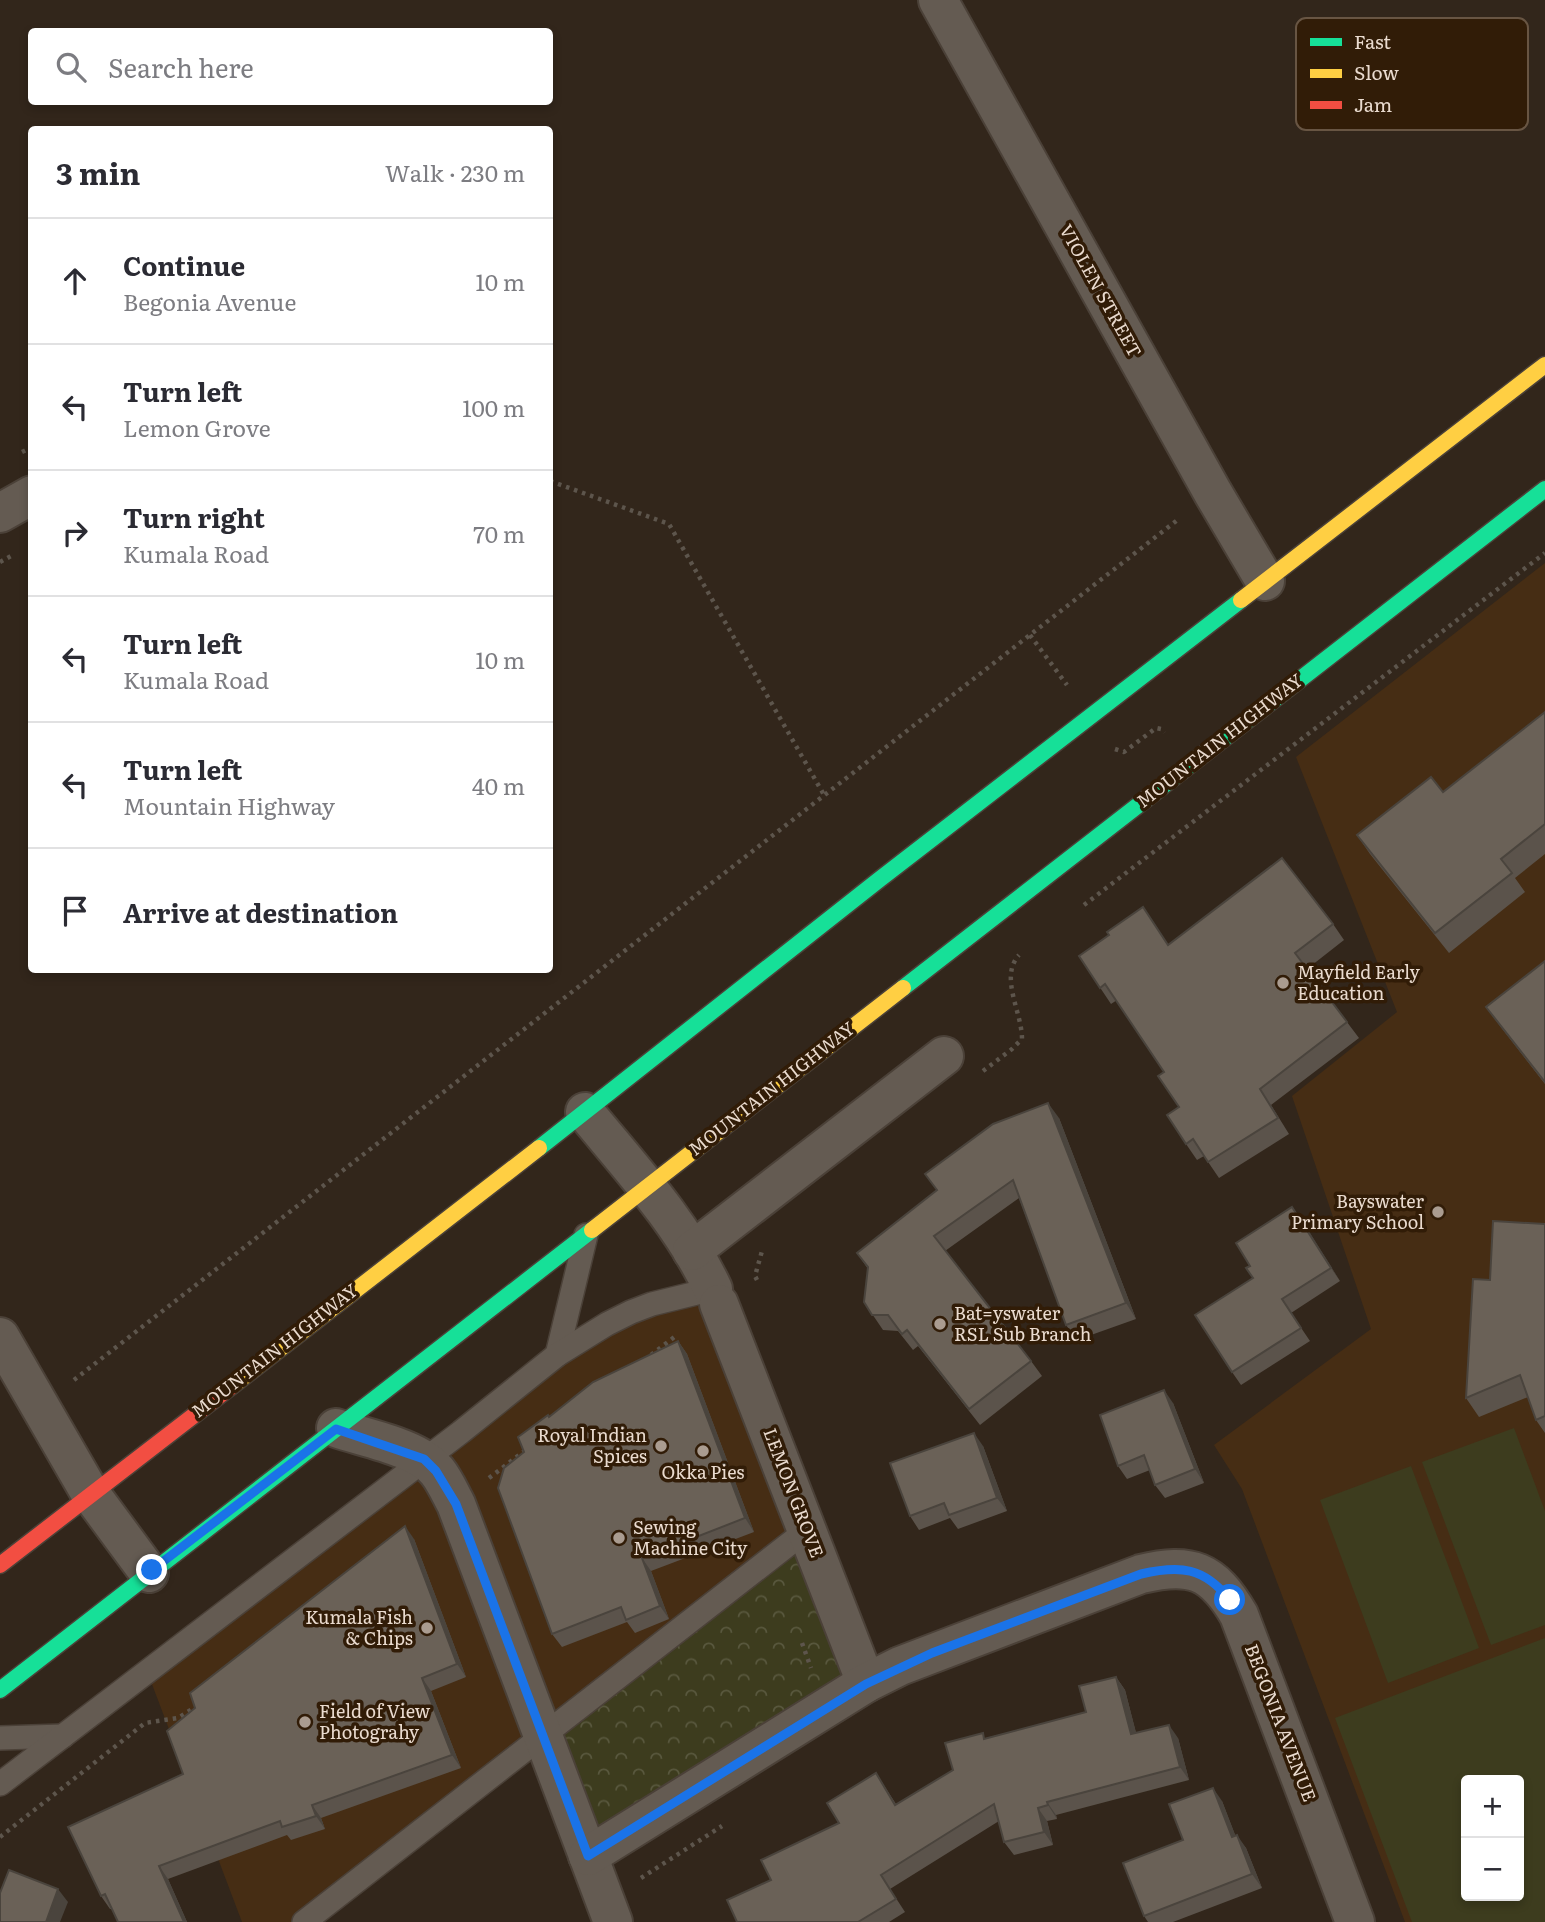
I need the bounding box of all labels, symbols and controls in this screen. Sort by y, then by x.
legend [1296,18,1528,130]
text: Fast [1354,27,1391,55]
search box [28,28,553,105]
text: Search here [108,47,254,86]
icon: search [52,48,90,86]
text: Slow [1354,58,1399,86]
text: Jam [1354,90,1392,118]
text: 3 min [56,150,140,194]
text: Walk · 230 m [385,155,525,189]
street label: VIOLEN STREET [1054,219,1149,362]
text: Continue [123,245,245,284]
icon: ahead [56,262,94,300]
text: 10 m [475,264,525,298]
text: Begonia Avenue [123,284,296,318]
text: Turn left [123,371,242,410]
icon: left [56,388,94,426]
text: 100 m [462,390,525,424]
text: Lemon Grove [123,410,271,444]
text: Turn right [123,497,265,536]
icon: right [56,514,94,552]
text: 70 m [473,516,525,550]
text: Kumala Road [123,536,269,570]
text: Turn left [123,623,242,662]
icon: left [56,640,94,678]
text: 10 m [475,642,525,676]
text: Kumala Road [123,662,269,696]
street label: MOUNTAIN HIGHWAY [1130,666,1308,813]
text: Turn left [123,749,242,788]
icon: left [56,766,94,804]
text: 40 m [472,768,525,802]
text: Mountain Highway [123,788,335,822]
icon: arrive [56,892,94,930]
text: Arrive at destination [123,892,398,931]
place label: Mayfield Early Education [1297,958,1420,1006]
marker: Mayfield Early Education [1275,975,1291,991]
street label: MOUNTAIN HIGHWAY [682,1014,860,1161]
place label: Bayswater Primary School [1291,1187,1424,1235]
marker: Bayswater Primary School [1430,1204,1446,1220]
street label: MOUNTAIN HIGHWAY [185,1276,363,1423]
place label: Bat=yswater RSL Sub Branch [954,1299,1091,1347]
marker: Bat=yswater RSL Sub Branch [932,1316,948,1332]
place label: Royal Indian Spices [537,1421,647,1469]
street label: LEMON GROVE [757,1424,832,1561]
marker: Royal Indian Spices [653,1438,669,1454]
marker: Okka Pies [695,1443,711,1459]
place label: Okka Pies [662,1458,744,1485]
place label: Sewing Machine City [633,1513,748,1561]
marker: Sewing Machine City [611,1530,627,1546]
route end [136,1554,167,1585]
route start [1214,1584,1245,1615]
place label: Kumala Fish & Chips [305,1603,413,1651]
marker: Kumala Fish & Chips [419,1620,435,1636]
street label: BEGONIA AVENUE [1239,1640,1324,1805]
place label: Field of View Photograhy [319,1697,431,1745]
marker: Field of View Photograhy [297,1714,313,1730]
map controls [1461,1775,1524,1901]
button: + [1461,1775,1524,1838]
button: − [1461,1838,1524,1901]

